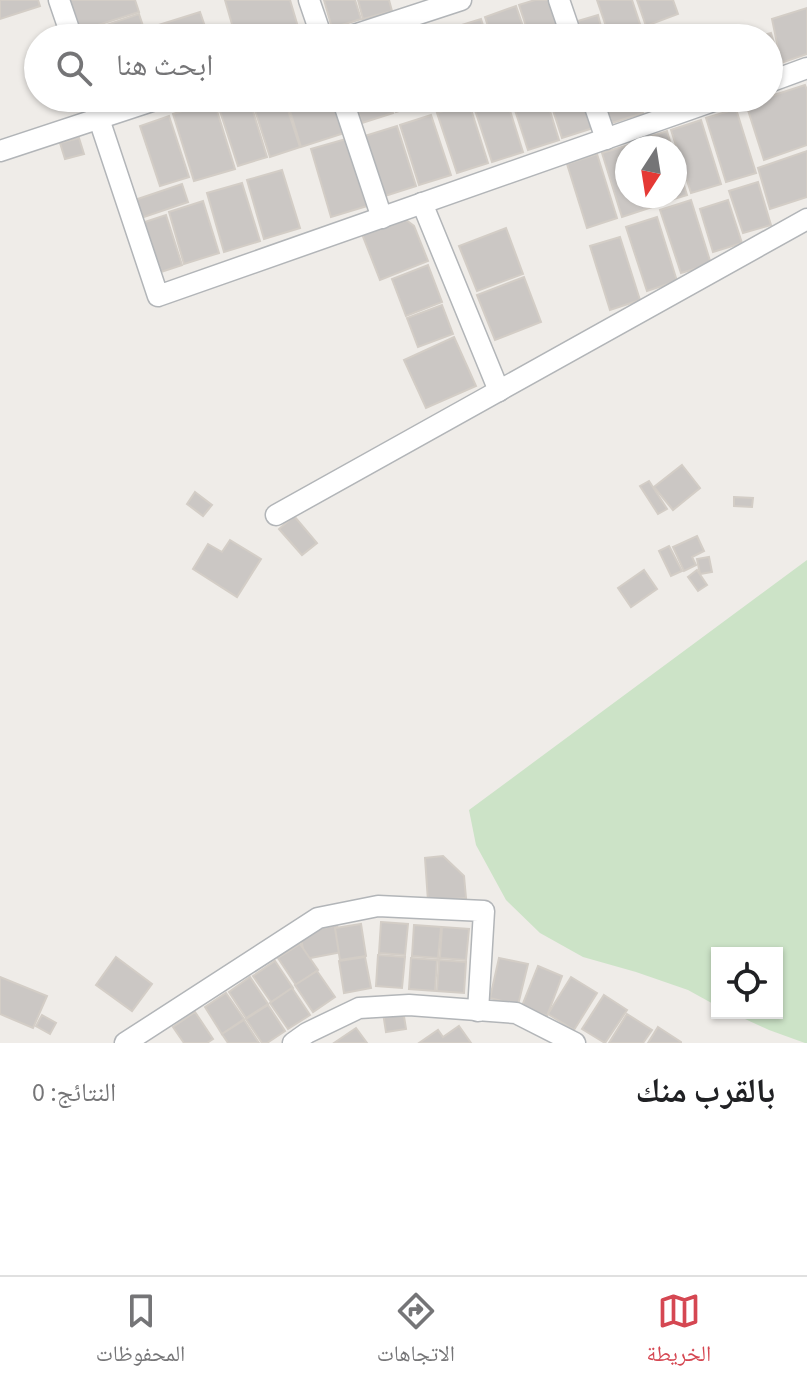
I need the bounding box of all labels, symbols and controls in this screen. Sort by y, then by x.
search box [24,24,783,112]
text: ابحث هنا [116,44,213,87]
icon: search [52,46,96,90]
north arrow [615,136,687,208]
map controls [711,947,783,1019]
button: locate [711,947,783,1019]
text: بالقرب منك [635,1067,775,1116]
text: النتائج: 0 [32,1074,116,1111]
tab: المحفوظات [96,1289,185,1375]
tab: الاتجاهات [377,1289,455,1375]
tab: الخريطة [646,1289,711,1375]

